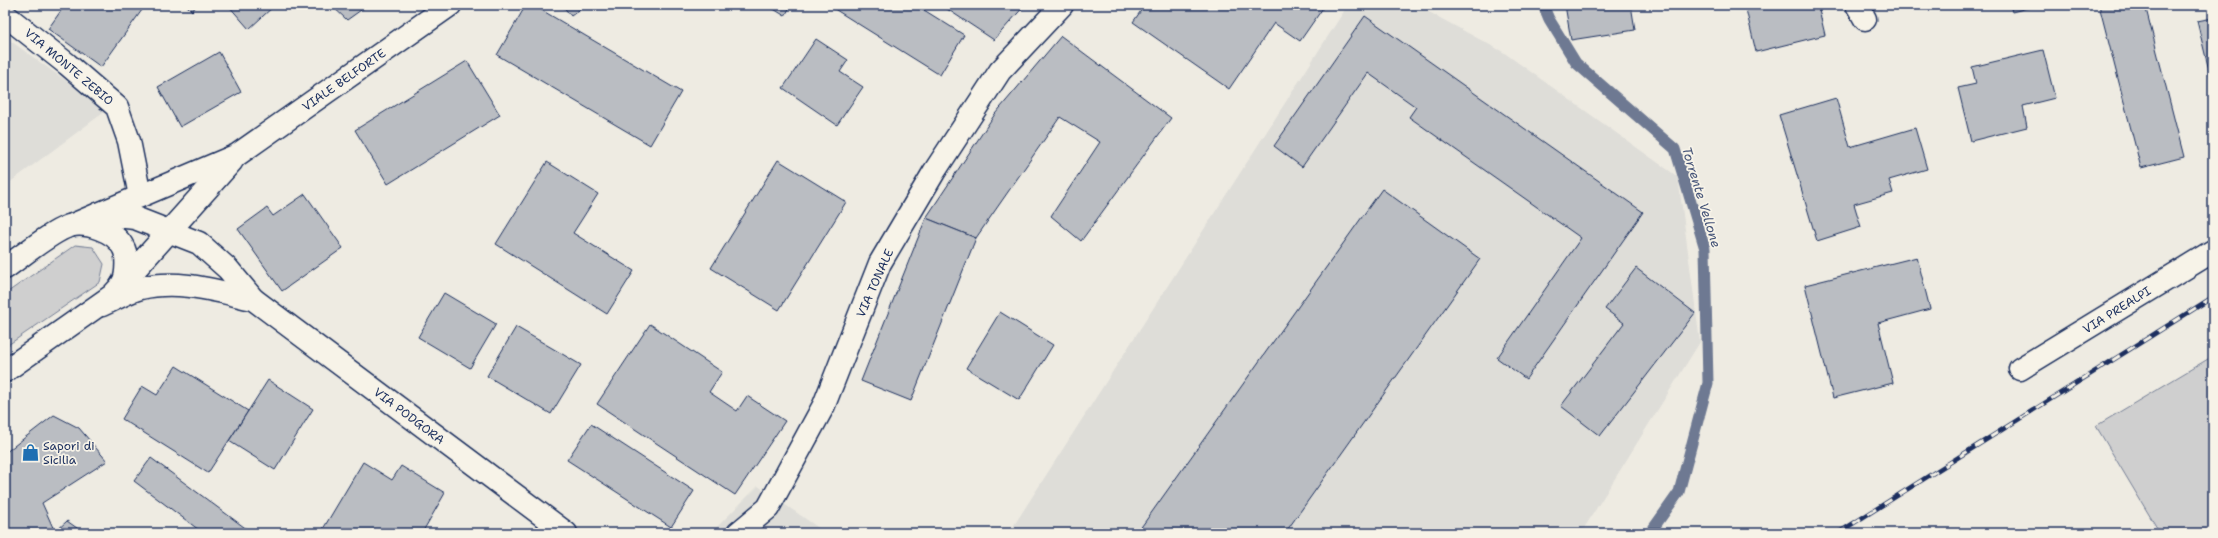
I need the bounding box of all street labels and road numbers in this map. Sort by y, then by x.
street label: VIA MONTE ZEBIO [21,25,117,109]
street label: VIALE BELFORTE [299,45,389,115]
street label: VIA TONALE [853,246,897,320]
street label: VIA PREALPI [2080,283,2154,337]
street label: VIA PODGORA [370,384,448,448]

